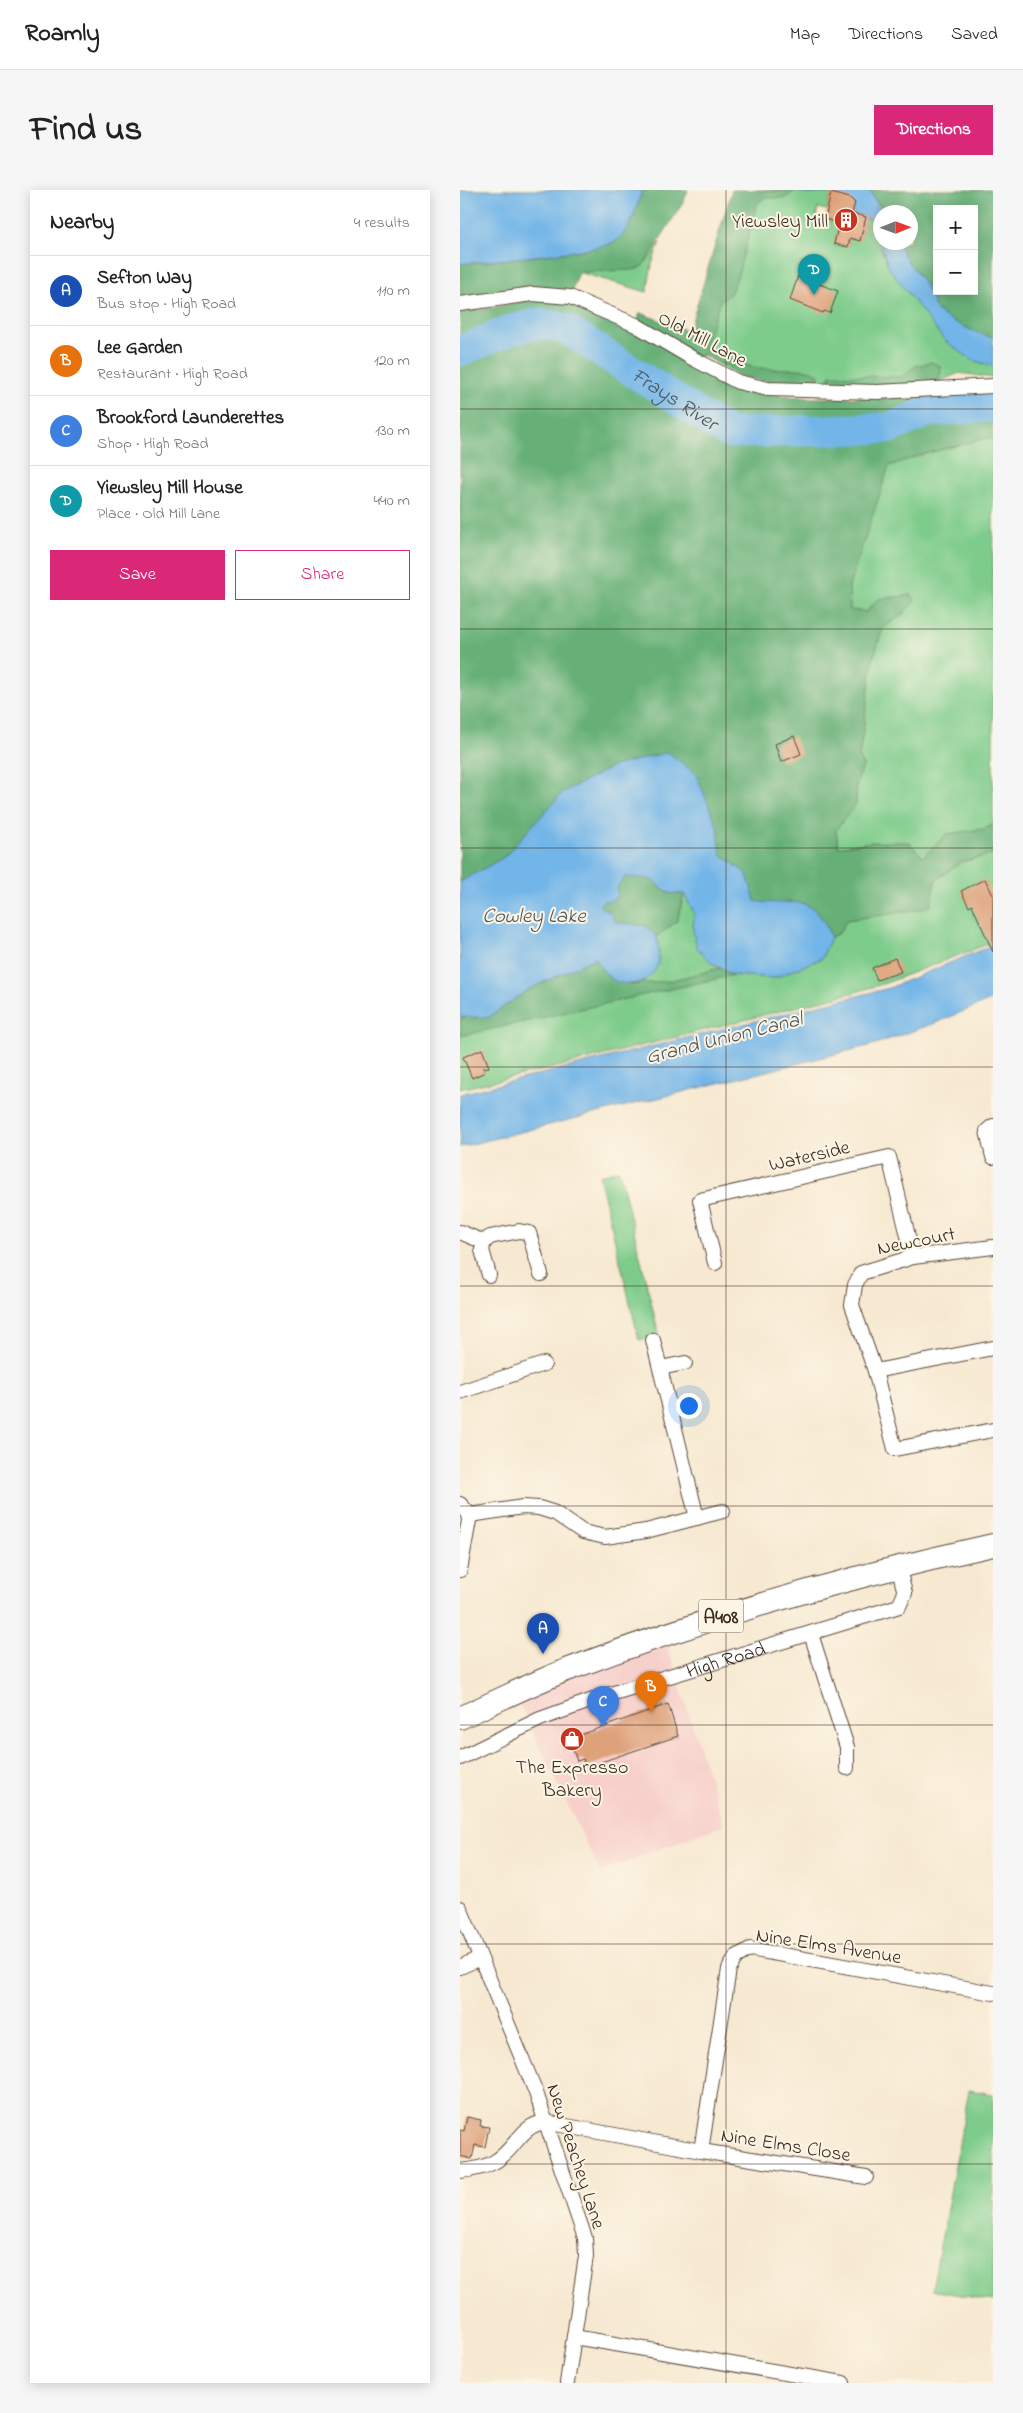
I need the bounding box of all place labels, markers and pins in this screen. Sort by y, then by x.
building icon: Yiewsley Mill [833,207,859,233]
place label: Yiewsley Mill [732,208,828,237]
pin: D [798,254,830,295]
pin: A [527,1613,559,1654]
pin: B [635,1671,667,1712]
pin: C [587,1686,619,1727]
shop icon: The Expresso Bakery [559,1726,585,1752]
place label: The Expresso Bakery [516,1754,628,1806]

